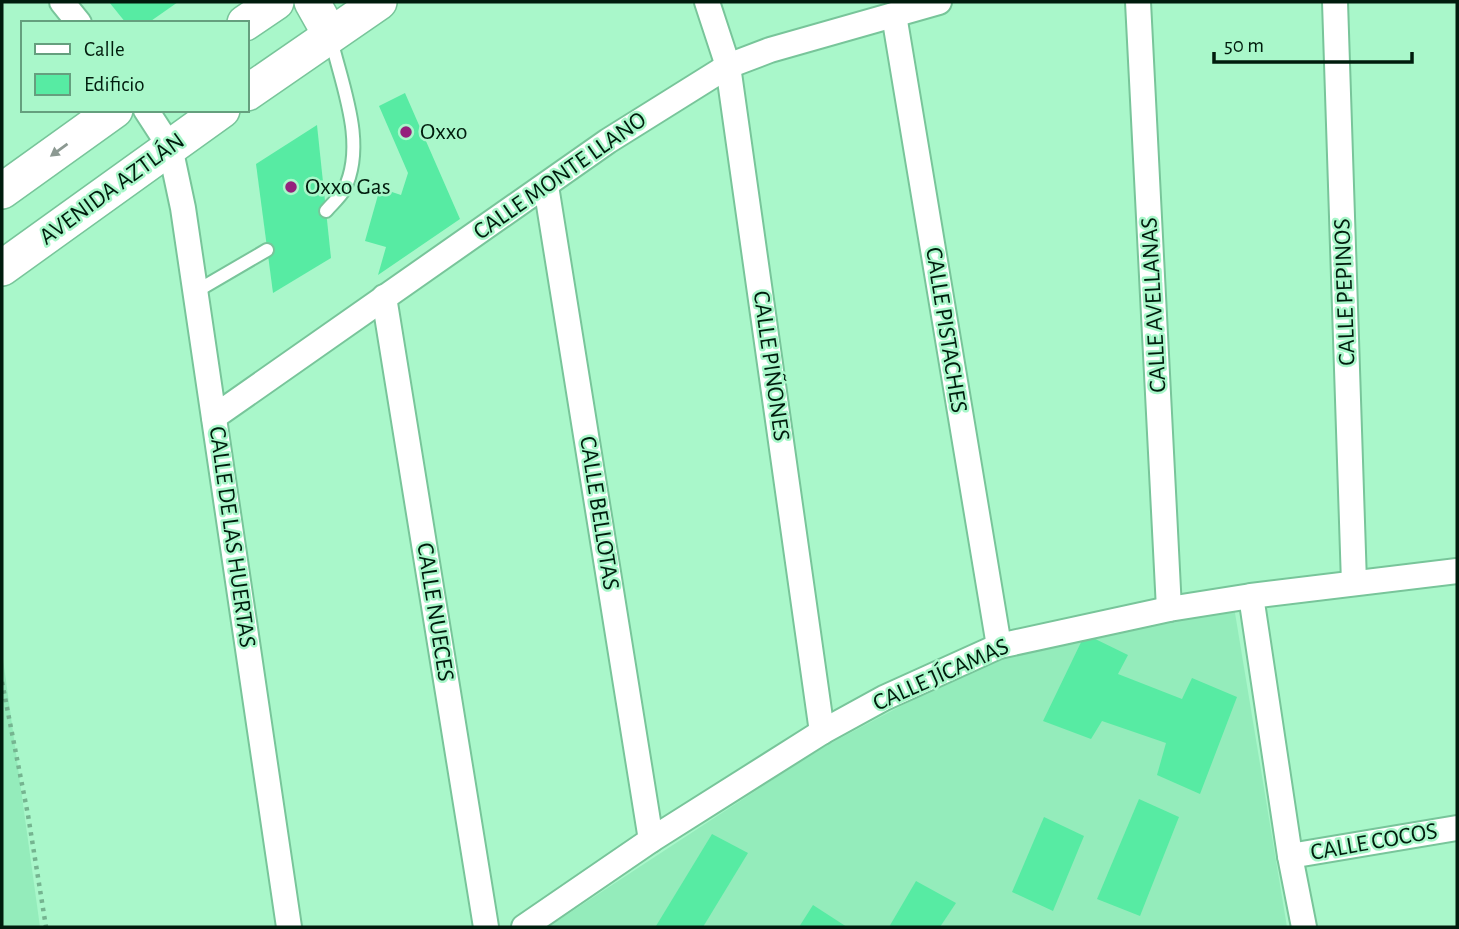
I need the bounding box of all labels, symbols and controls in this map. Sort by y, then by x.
legend [21,21,248,112]
scale bar [1214,21,1412,65]
text: 50 m [1224,35,1264,56]
text: Calle [84,39,125,60]
text: Edificio [84,74,145,95]
street label: CALLE MONTE LLANO [469,108,651,244]
place label: Oxxo [420,120,468,144]
marker: Oxxo [398,124,414,140]
street label: AVENIDA AZTLÁN [34,127,189,250]
one-way arrow [50,143,69,157]
place label: Oxxo Gas [305,175,391,199]
marker: Oxxo Gas [283,179,299,195]
street label: CALLE AVELLANAS [1137,217,1171,393]
street label: CALLE PEPINOS [1330,218,1360,366]
street label: CALLE PISTACHES [921,245,971,415]
street label: CALLE PIÑONES [749,289,795,443]
street label: CALLE DE LAS HUERTAS [205,425,259,649]
street label: CALLE BELLOTAS [575,434,623,592]
street label: CALLE NUECES [412,541,458,683]
street label: CALLE JÍCAMAS [869,633,1012,716]
street label: CALLE COCOS [1309,819,1439,865]

